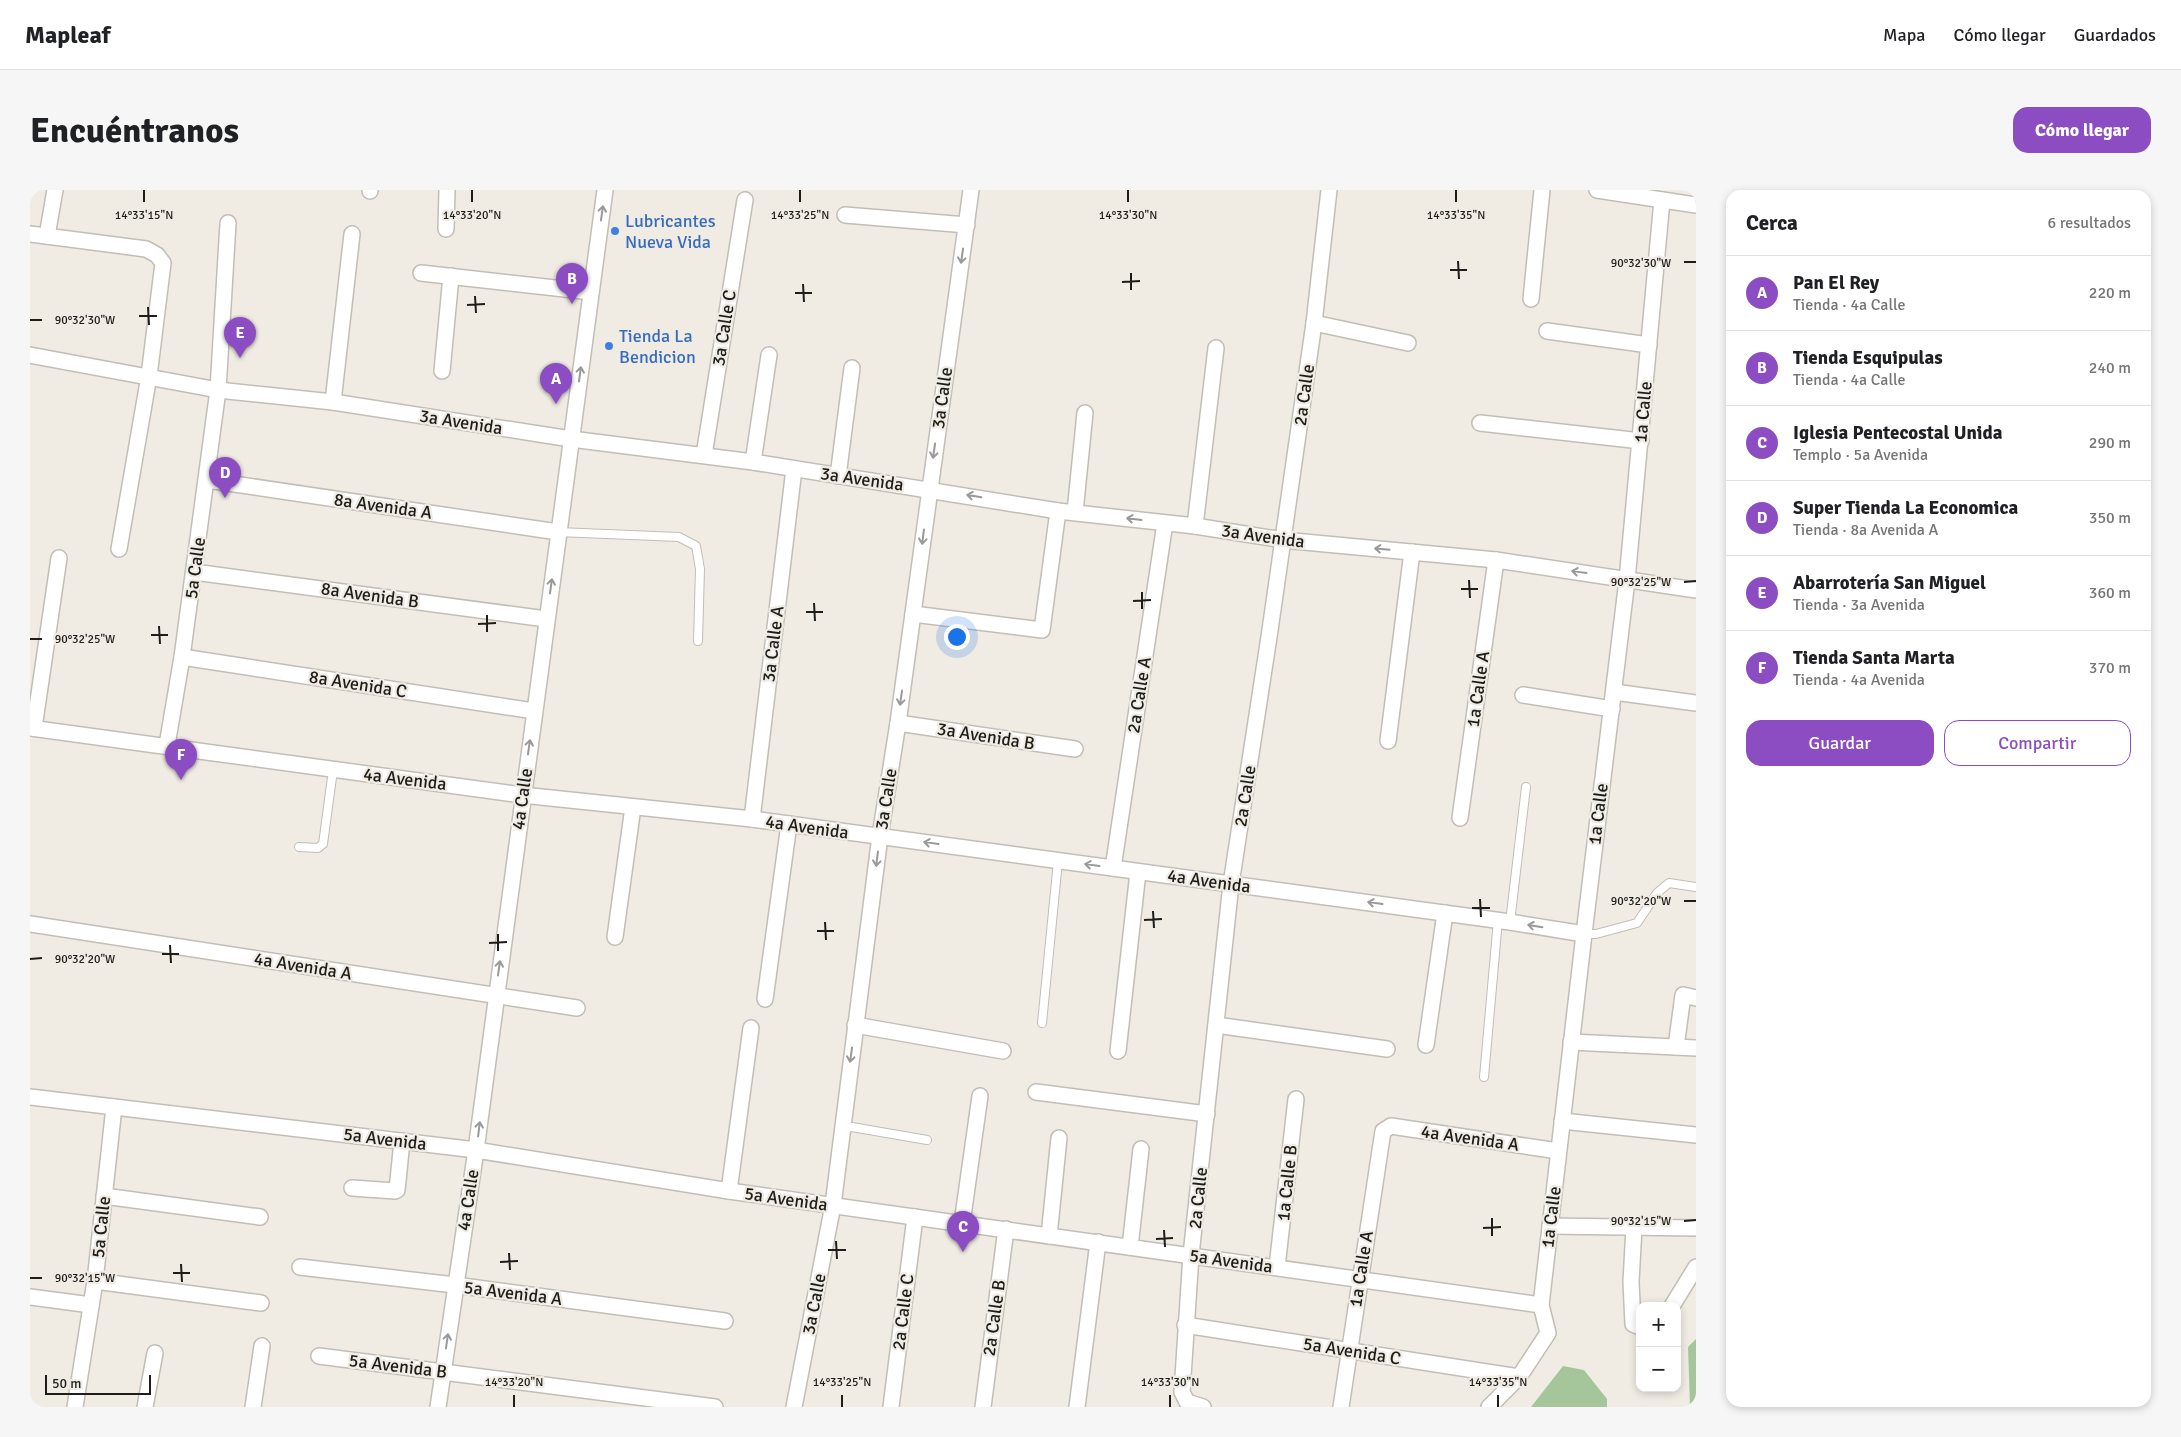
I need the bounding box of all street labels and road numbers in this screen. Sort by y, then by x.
street label: 3a Calle C [707,288,741,368]
street label: 2a Calle [1289,363,1319,427]
street label: 3a Calle [927,366,957,430]
street label: 1a Calle [1629,380,1657,444]
street label: 3a Avenida [418,405,504,439]
street label: 3a Avenida [819,462,905,496]
street label: 8a Avenida A [333,488,433,524]
street label: 3a Avenida [1220,519,1306,553]
street label: 5a Calle [180,536,210,600]
street label: 8a Avenida B [320,577,421,613]
street label: 3a Calle A [757,605,789,683]
street label: 1a Calle A [1462,649,1494,729]
street label: 2a Calle A [1122,655,1156,735]
street label: 8a Avenida C [308,665,409,703]
street label: 3a Avenida B [936,717,1037,755]
street label: 4a Avenida [362,763,448,795]
street label: 2a Calle [1229,764,1261,828]
street label: 4a Calle [507,767,537,831]
street label: 3a Calle [870,767,902,831]
street label: 1a Calle [1583,782,1613,846]
street label: 4a Avenida [764,810,850,844]
street label: 4a Avenida [1166,864,1252,898]
street label: 4a Avenida A [252,947,354,985]
street label: 4a Avenida A [1420,1120,1520,1156]
street label: 5a Avenida [342,1123,428,1155]
street label: 1a Calle B [1272,1144,1302,1222]
street label: 2a Calle [1184,1166,1212,1230]
street label: 4a Calle [452,1168,484,1232]
street label: 5a Avenida [743,1182,829,1216]
street label: 1a Calle [1536,1185,1566,1249]
street label: 5a Calle [87,1195,115,1259]
street label: 1a Calle A [1344,1229,1378,1309]
street label: 5a Avenida [1188,1244,1274,1278]
street label: 3a Calle [797,1272,831,1336]
street label: 2a Calle C [887,1272,919,1351]
street label: 5a Avenida A [463,1276,563,1310]
street label: 2a Calle B [978,1278,1010,1358]
street label: 5a Avenida C [1302,1332,1403,1370]
street label: 5a Avenida B [348,1349,448,1383]

